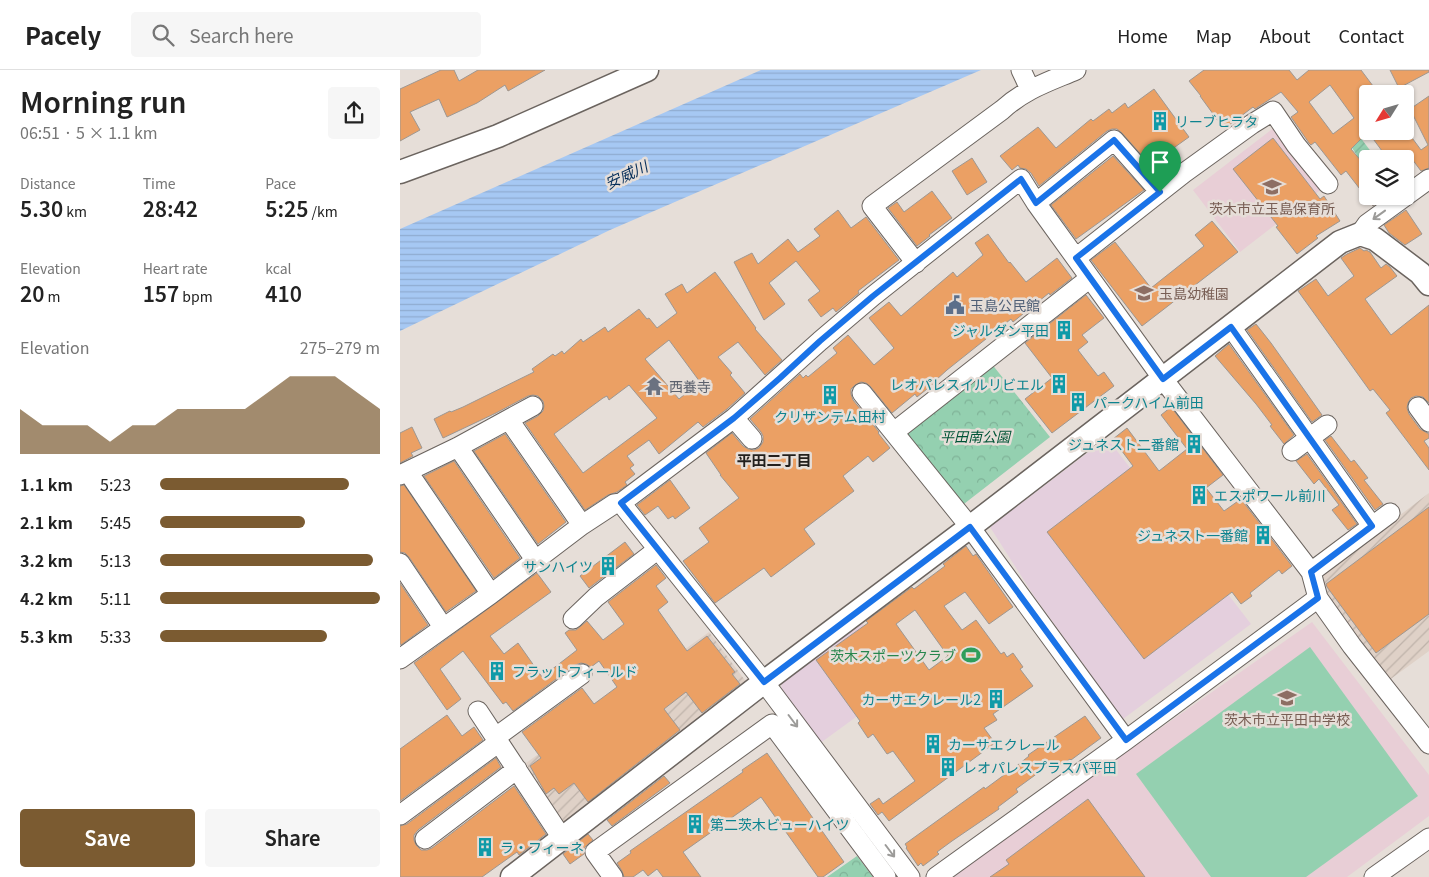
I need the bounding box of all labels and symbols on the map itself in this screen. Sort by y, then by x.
north arrow [1359,85,1414,140]
building icon: リーブヒラタ [1149,110,1171,132]
place label: リーブヒラタ [1175,111,1258,131]
pin [1139,141,1181,192]
water label: 安威川 [601,154,653,193]
school or university icon: 茨木市立玉島保育所 [1261,176,1283,198]
place label: 茨木市立玉島保育所 [1209,198,1335,218]
one-way arrow [1372,210,1386,220]
school or university icon: 玉島幼稚園 [1133,282,1155,304]
place label: 玉島幼稚園 [1159,283,1229,303]
public building icon: 玉島公民館 [944,294,966,316]
place label: 玉島公民館 [970,295,1040,315]
building icon: ジャルダン平田 [1053,319,1075,341]
place label: ジャルダン平田 [952,320,1049,340]
building icon: レオパレスイルリビエル [1048,373,1070,395]
place label: レオパレスイルリビエル [890,374,1044,394]
temple icon: 西養寺 [643,375,665,397]
place label: 西養寺 [669,376,711,396]
building icon: クリザンテム田村 [819,384,841,406]
building icon: パークハイム前田 [1067,391,1089,413]
place label: パークハイム前田 [1093,392,1204,412]
place label: クリザンテム田村 [774,406,886,426]
park label: 平田南公園 [940,426,1012,446]
building icon: ジュネスト二番館 [1183,433,1205,455]
place label: ジュネスト二番館 [1068,434,1179,454]
district label: 平田二丁目 [736,449,812,470]
building icon: エスポワール前川 [1188,484,1210,506]
place label: エスポワール前川 [1214,485,1326,505]
building icon: ジュネスト一番館 [1252,524,1274,546]
place label: ジュネスト一番館 [1137,525,1248,545]
building icon: サンハイツ [597,555,619,577]
place label: サンハイツ [523,556,593,576]
sports icon: 茨木スポーツクラブ [960,644,982,666]
place label: 茨木スポーツクラブ [830,645,956,665]
building icon: フラットフィールド [486,660,508,682]
place label: フラットフィールド [512,661,638,681]
school or university icon: 茨木市立平田中学校 [1276,687,1298,709]
building icon: カーサエクレール2 [985,688,1007,710]
place label: カーサエクレール2 [862,689,981,709]
place label: 茨木市立平田中学校 [1224,709,1350,729]
one-way arrow [787,714,798,727]
building icon: カーサエクレール [922,733,944,755]
place label: カーサエクレール [948,734,1060,754]
building icon: レオパレスプラスパ平田 [937,756,959,778]
place label: レオパレスプラスパ平田 [963,757,1117,777]
building icon: 第二茨木ビューハイツ [684,813,706,835]
place label: 第二茨木ビューハイツ [710,814,849,834]
building icon: ラ・フィーネ [474,836,496,858]
place label: ラ・フィーネ [500,837,584,857]
one-way arrow [885,844,896,857]

